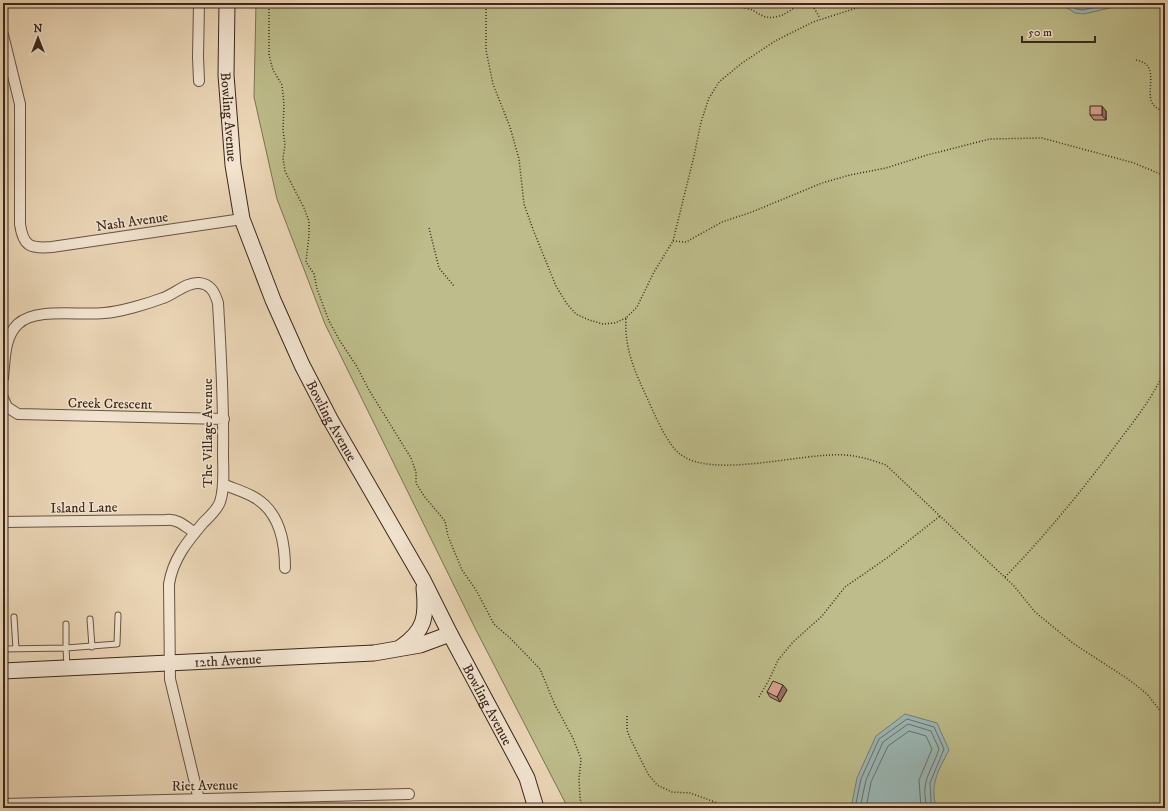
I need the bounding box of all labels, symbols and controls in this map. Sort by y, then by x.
north arrow [18,18,58,58]
scale bar [1022,18,1095,44]
text: N [33,22,43,36]
text: 50 m [1028,25,1052,40]
street label: Bowling Avenue [216,72,241,163]
street label: Nash Avenue [95,208,169,236]
street label: Bowling Avenue [301,377,361,465]
street label: The Village Avenue [199,378,217,488]
street label: Creek Crescent [68,394,153,414]
street label: Island Lane [50,498,118,518]
street label: 12th Avenue [194,650,262,672]
street label: Bowling Avenue [458,661,516,749]
street label: Riet Avenue [172,776,239,796]

